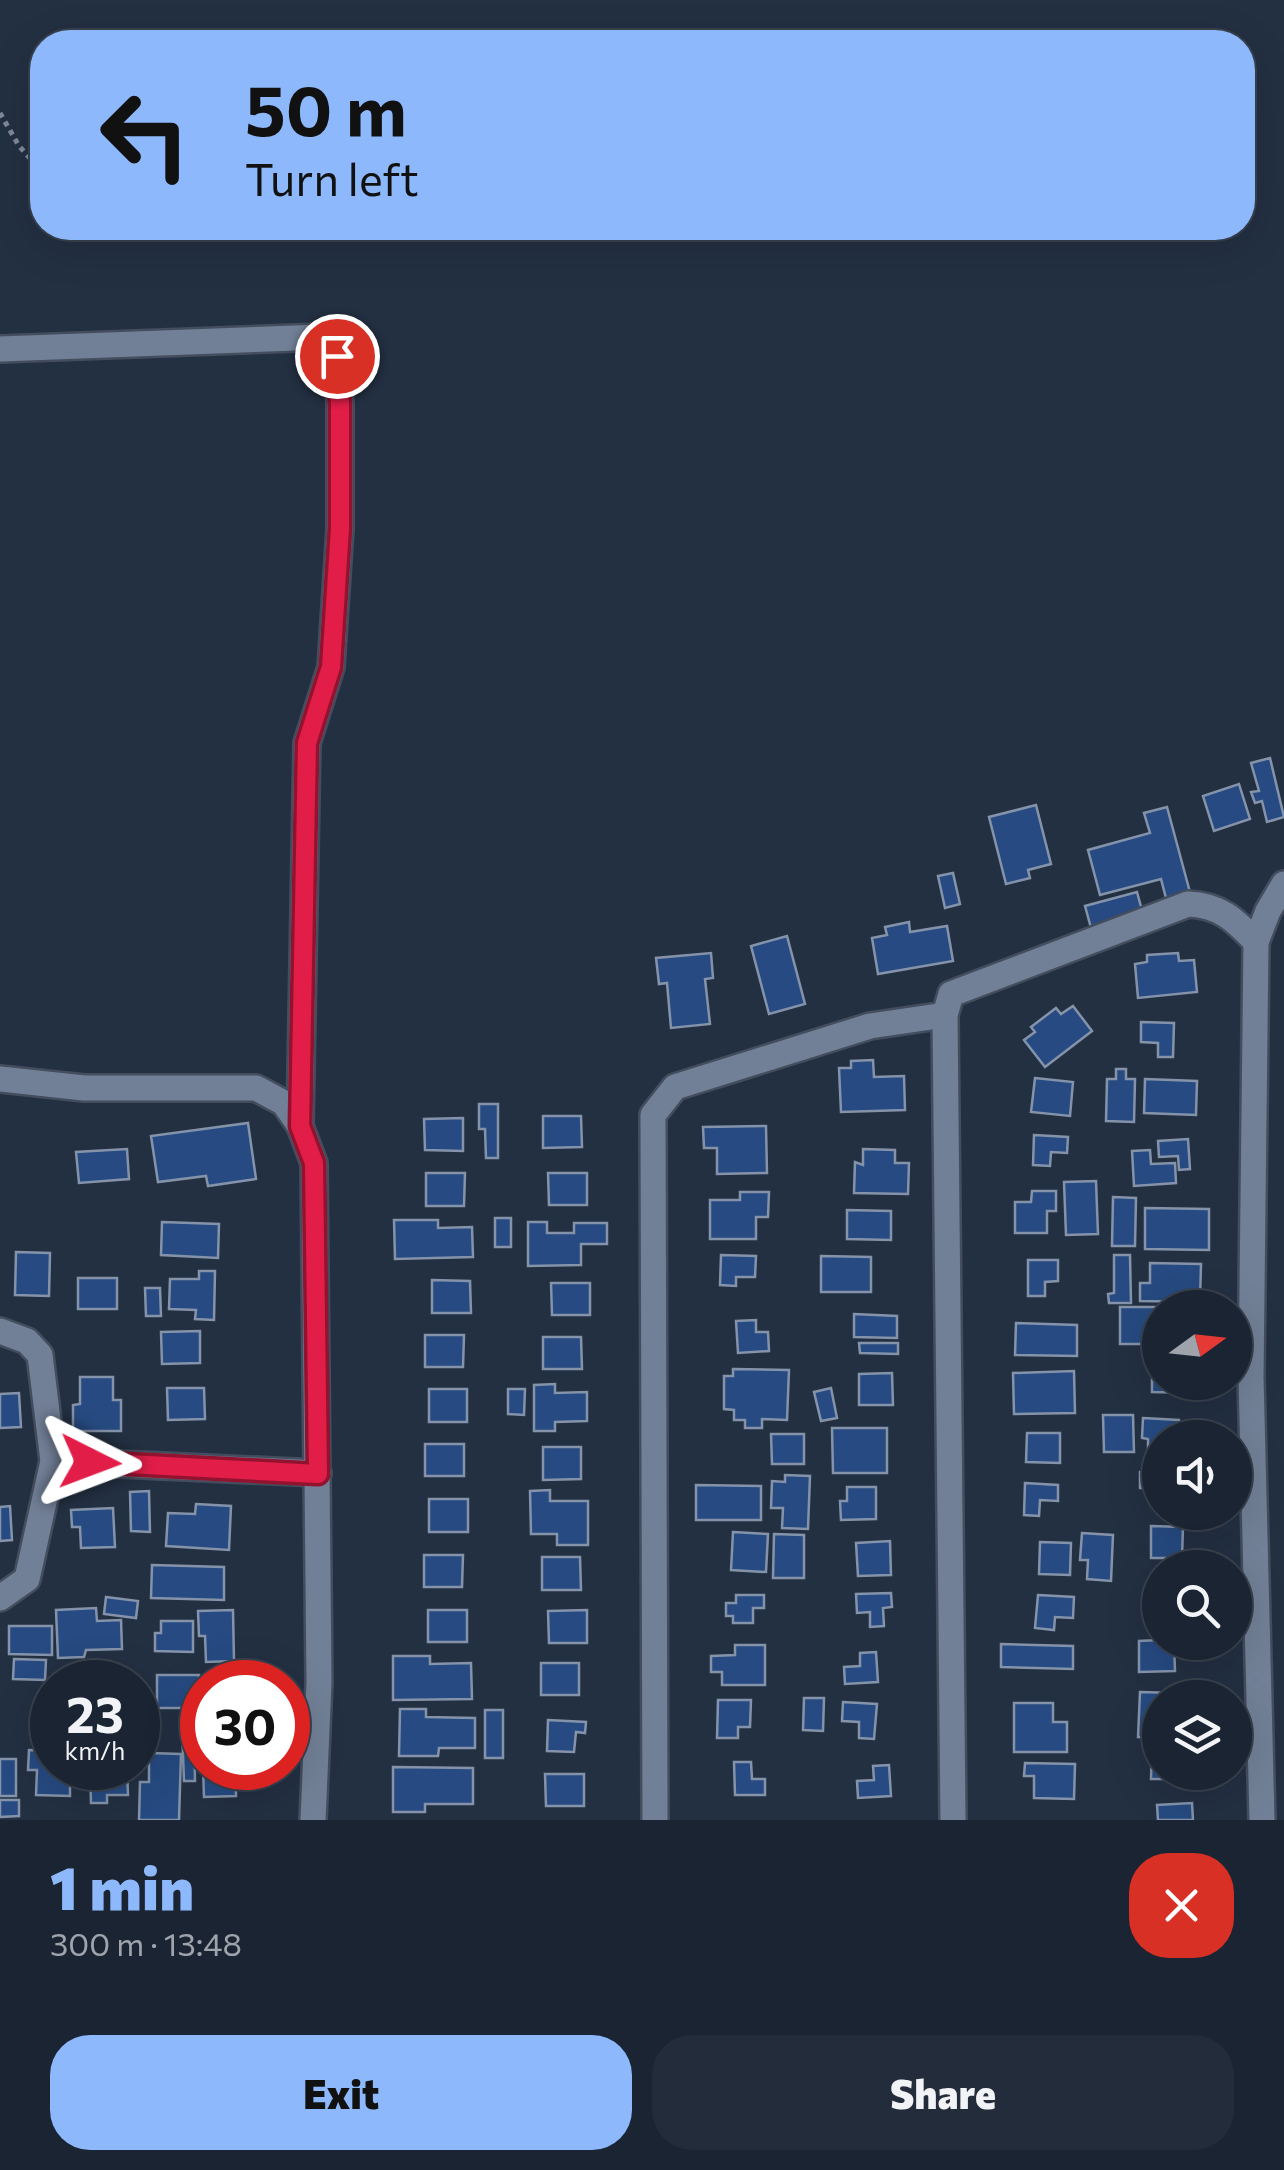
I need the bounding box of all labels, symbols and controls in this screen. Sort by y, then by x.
text: 50 m [245,65,407,150]
icon: left [80,70,210,200]
text: Turn left [245,150,419,205]
pin [295,314,380,399]
icon: arrive [310,329,365,384]
north arrow [1142,1290,1252,1400]
map controls [1142,1290,1252,1790]
position arrow [38,1410,142,1514]
button: sound [1142,1420,1252,1530]
button: search [1142,1550,1252,1660]
speed limit sign: 30 [180,1660,310,1790]
button: layers [1142,1680,1252,1790]
text: 23 [66,1682,124,1743]
text: km/h [65,1735,125,1765]
text: 1 min [50,1849,194,1922]
button: close [1129,1853,1234,1958]
text: 300 m · 13:48 [50,1923,242,1963]
button: Exit [50,2035,632,2150]
button: Share [652,2035,1234,2150]

